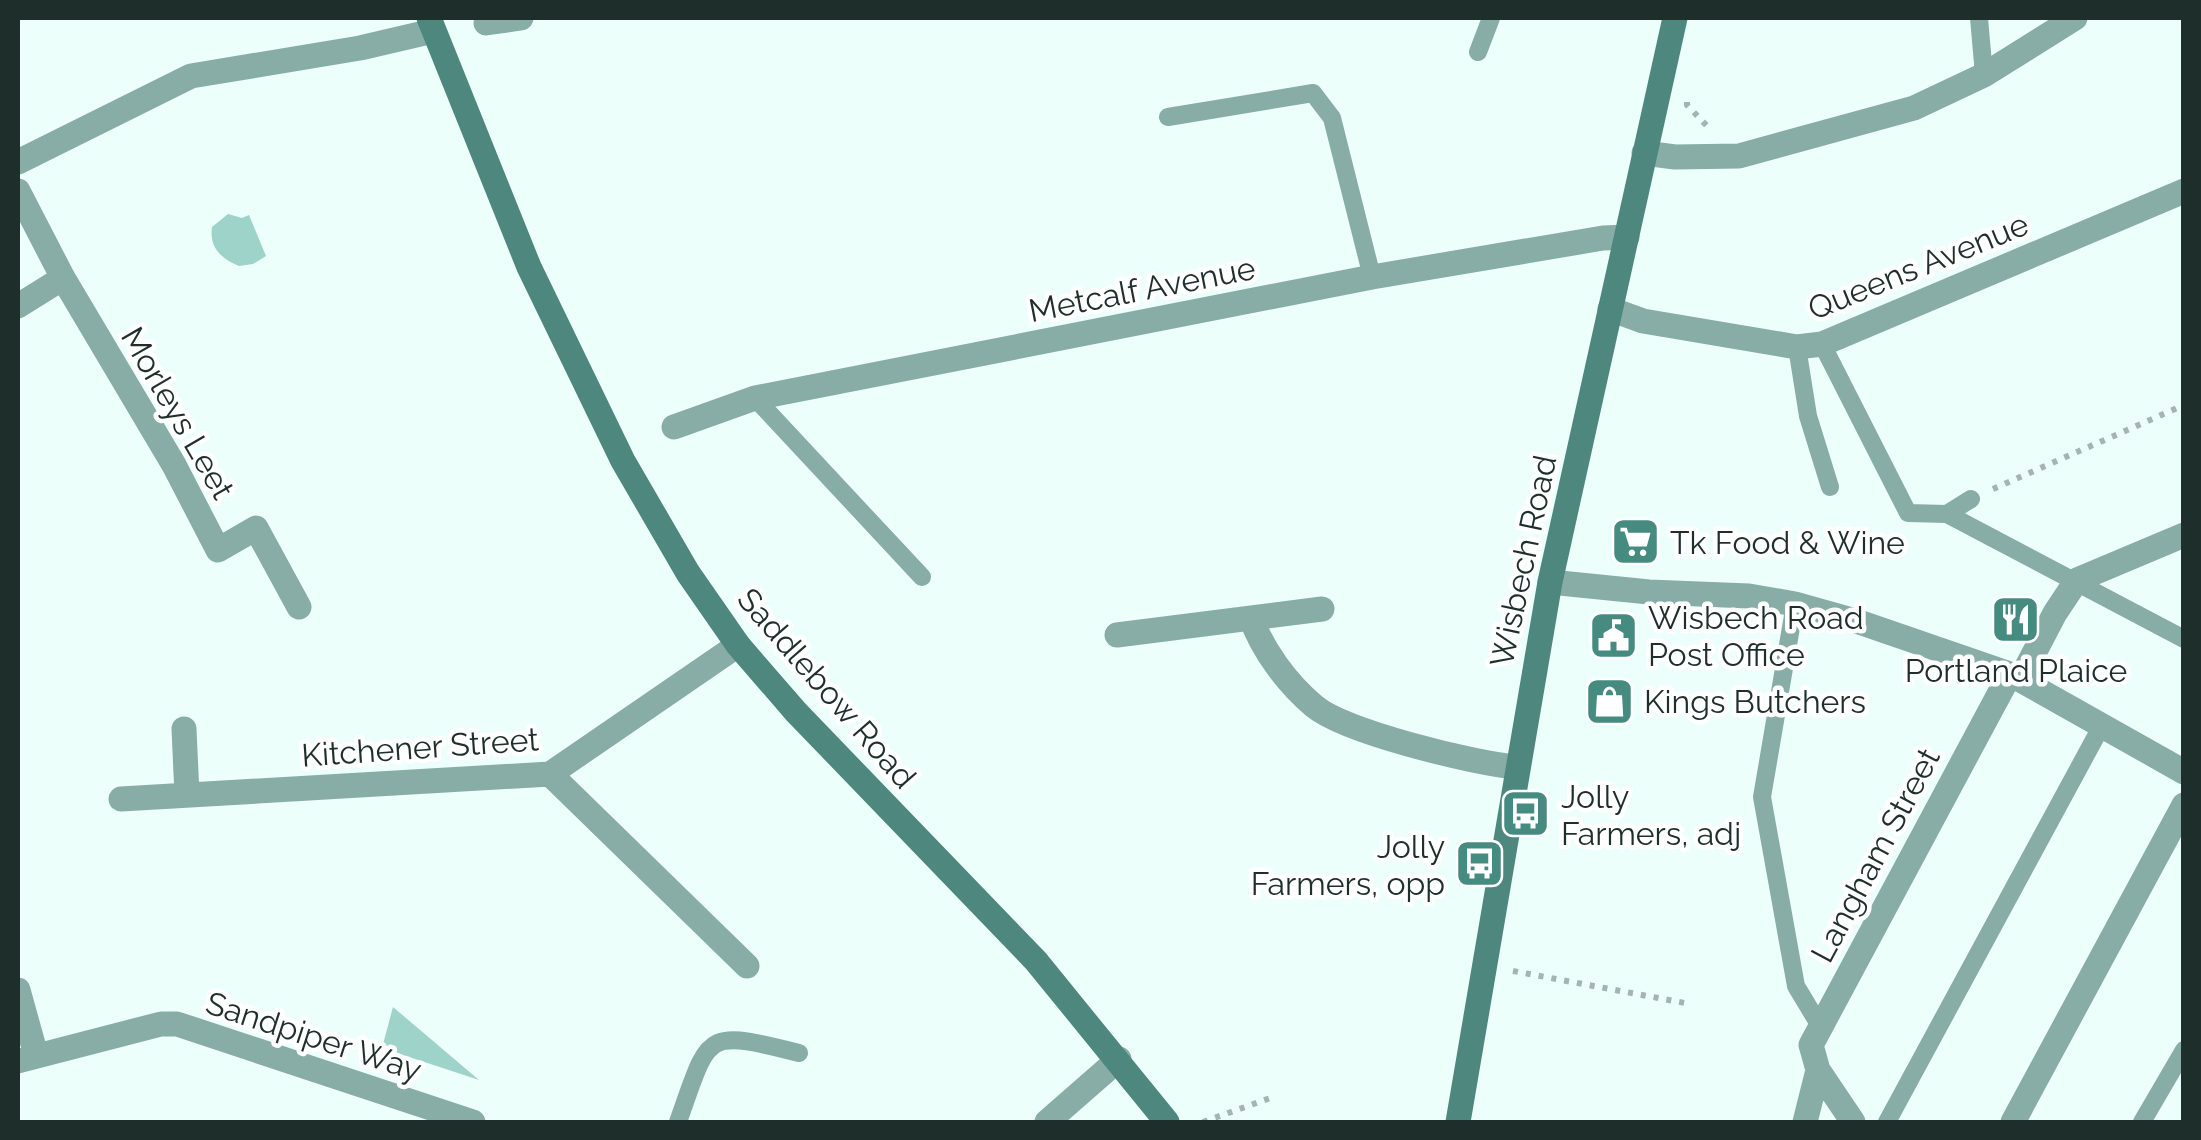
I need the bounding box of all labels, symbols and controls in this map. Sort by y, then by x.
street label: Queens Avenue [1803,205,2033,327]
street label: Metcalf Avenue [1026,249,1258,329]
street label: Morleys Leet [114,321,242,506]
street label: Wisbech Road [1482,452,1564,670]
supermarket icon: Tk Food & Wine [1609,516,1661,568]
place label: Tk Food & Wine [1670,524,1905,561]
street label: Saddlebow Road [730,581,924,795]
restaurant icon: Portland Plaice [1990,594,2042,646]
place label: Wisbech Road Post Office [1648,599,1864,673]
public building icon: Wisbech Road Post Office [1587,609,1639,661]
place label: Portland Plaice [1905,652,2127,689]
shop icon: Kings Butchers [1583,675,1635,727]
place label: Kings Butchers [1644,683,1866,720]
street label: Kitchener Street [300,720,540,774]
street label: Langham Street [1803,741,1947,968]
place label: Jolly Farmers, adj [1561,778,1741,852]
bus stop icon: Jolly Farmers, adj [1500,788,1552,840]
place label: Jolly Farmers, opp [1251,828,1445,902]
bus stop icon: Jolly Farmers, opp [1454,838,1506,890]
street label: Sandpiper Way [202,984,426,1088]

